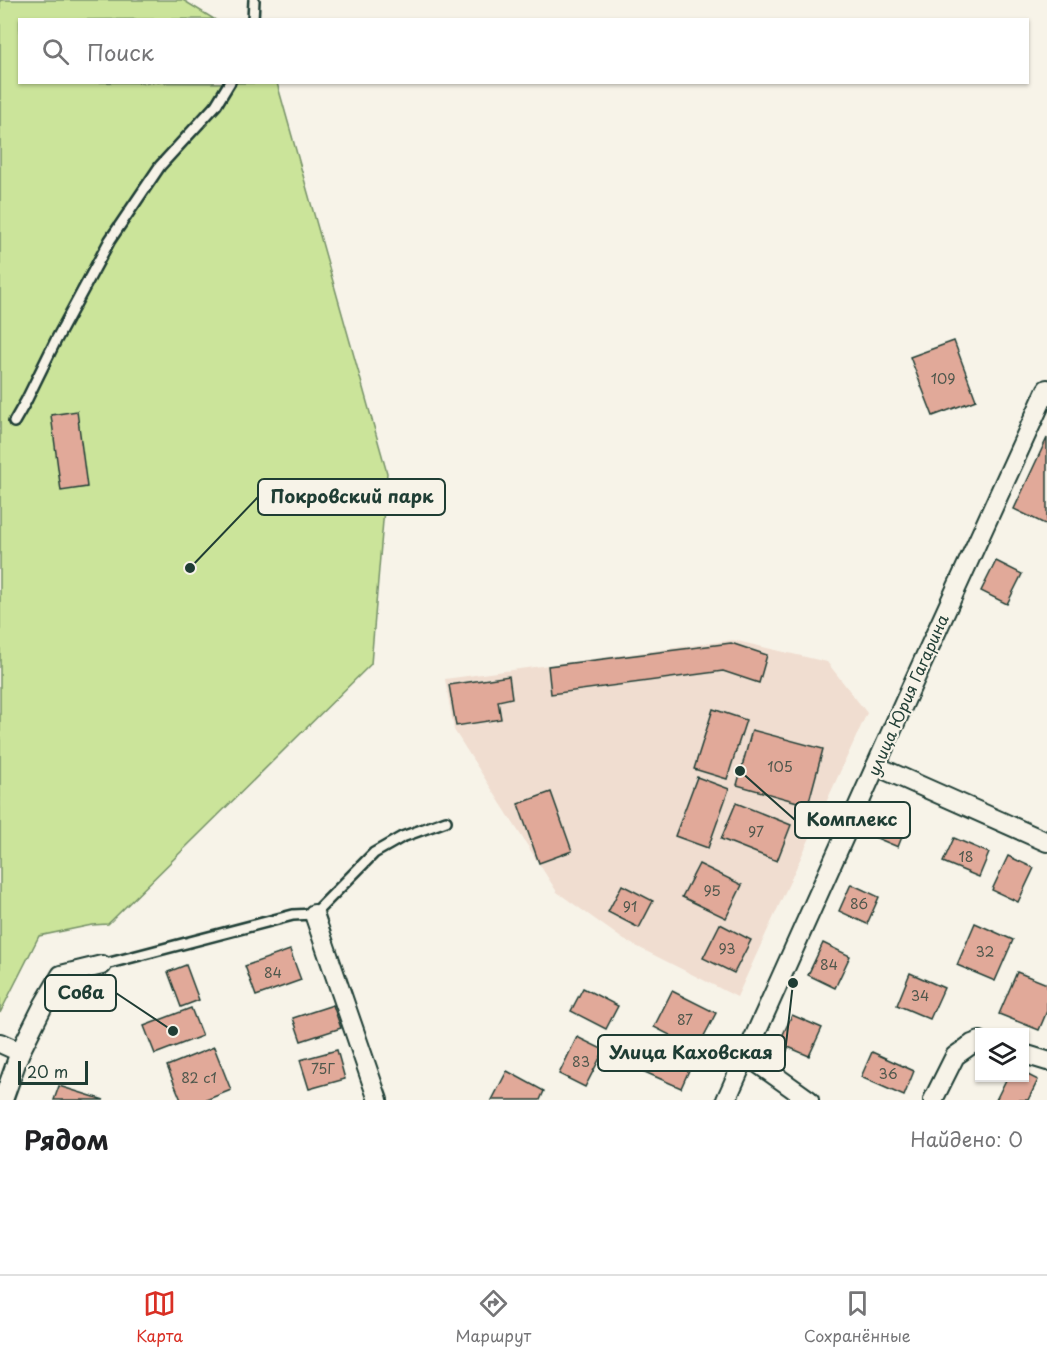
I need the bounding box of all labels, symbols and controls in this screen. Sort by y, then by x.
search box [18,18,1029,84]
icon: search [39,35,72,68]
text: Поиск [87,35,154,68]
house number: 109 [931,368,955,389]
callout: Покровский парк [258,479,445,515]
text: Покровский парк [270,482,434,509]
street label: улица Юрия Гагарина [861,610,954,779]
house number: 105 [767,756,793,777]
callout: Комплекс [795,802,910,838]
text: Комплекс [806,805,898,832]
house number: 97 [748,821,764,842]
house number: 18 [958,846,974,867]
house number: 95 [703,880,721,901]
house number: 86 [850,893,868,914]
house number: 91 [623,896,637,917]
house number: 93 [718,938,736,959]
house number: 32 [976,941,994,962]
house number: 84 [820,954,838,975]
house number: 84 [264,962,282,983]
callout: Сова [45,975,116,1011]
text: Сова [58,978,104,1005]
house number: 34 [911,985,929,1006]
house number: 87 [677,1009,693,1030]
map controls [975,1028,1029,1082]
button: layers [975,1028,1029,1082]
callout: Улица Каховская [598,1035,785,1071]
text: Улица Каховская [608,1038,773,1065]
house number: 83 [572,1051,590,1072]
scale bar [18,1058,88,1086]
house number: 75Г [311,1058,335,1079]
text: 20 m [27,1059,68,1083]
house number: 36 [878,1063,898,1084]
house number: 82 с1 [181,1067,217,1088]
text: Рядом [24,1120,109,1159]
text: Найдено: 0 [910,1124,1023,1154]
tab: Карта [136,1287,183,1347]
tab: Маршрут [456,1287,531,1347]
tab: Сохранённые [804,1287,911,1347]

